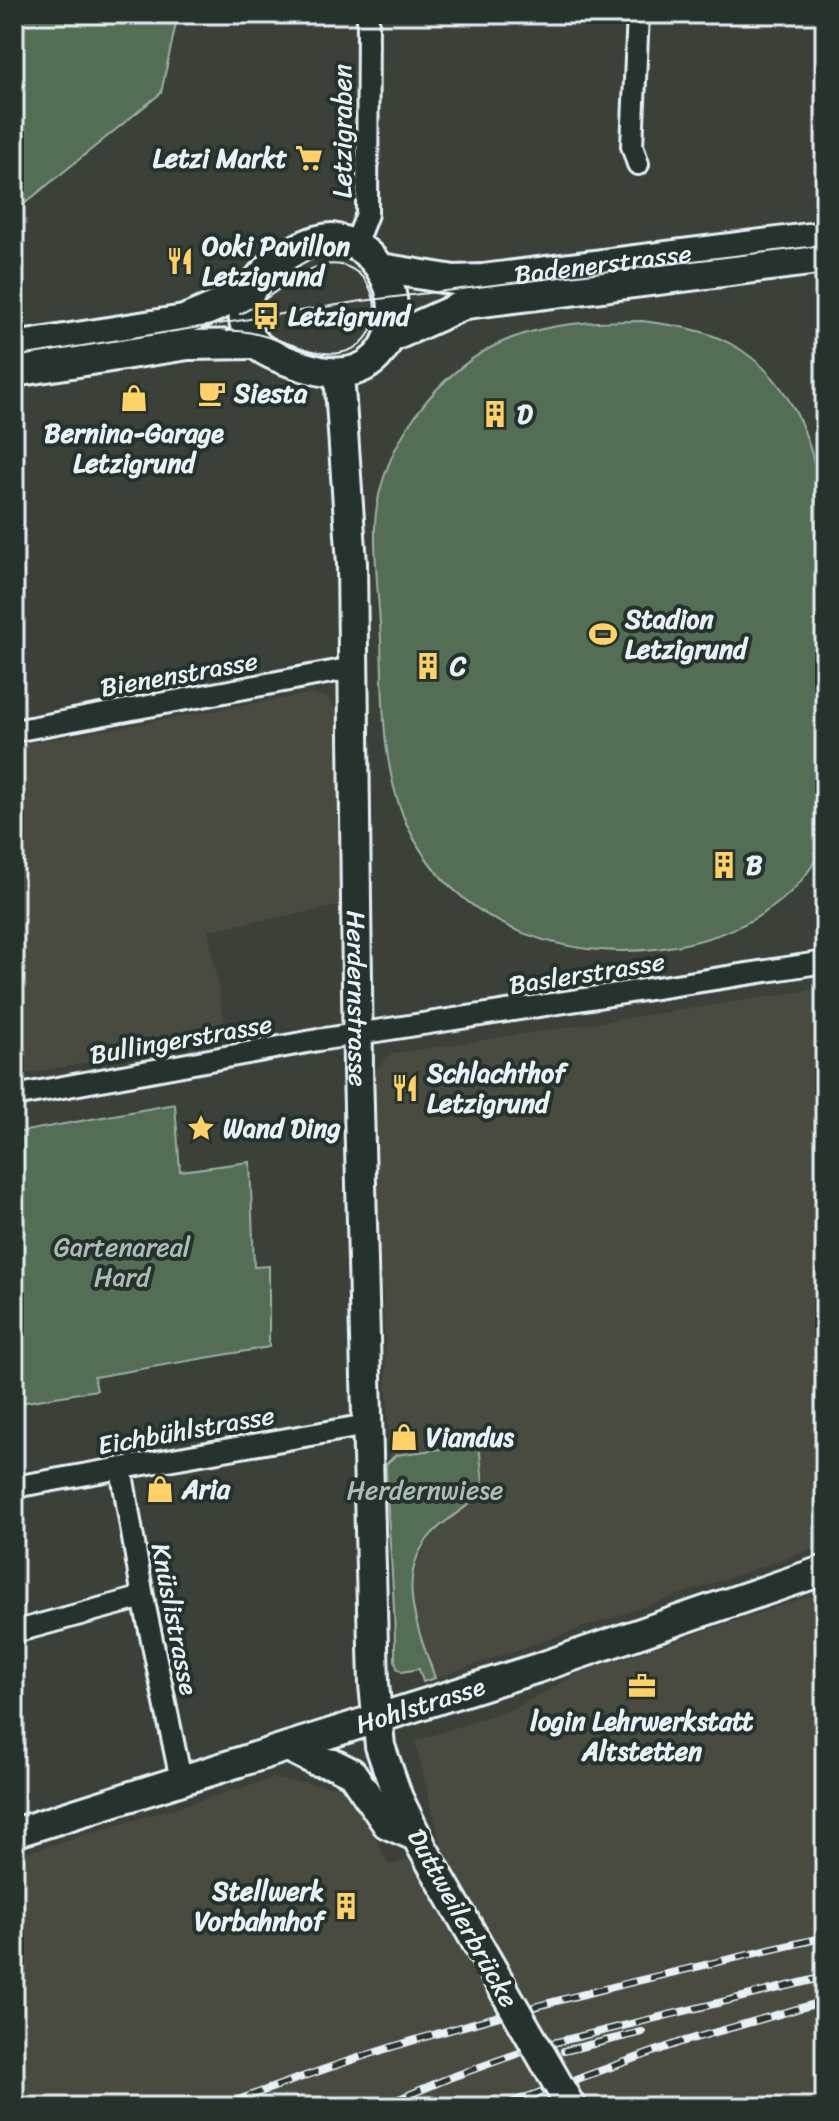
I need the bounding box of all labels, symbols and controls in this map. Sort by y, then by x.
street label: Letzigraben [319,64,365,198]
place label: Letzi Markt [153,135,288,181]
supermarket icon: Letzi Markt [294,143,324,173]
place label: Ooki Pavillon Letzigrund [202,223,350,299]
street label: Badenerstrasse [512,230,694,298]
restaurant icon: Ooki Pavillon Letzigrund [165,246,195,276]
place label: Letzigrund [288,293,412,339]
bus stop icon: Letzigrund [251,301,281,331]
place label: Siesta [233,370,308,416]
cafe icon: Siesta [197,378,227,408]
shop icon: Bernina-Garage Letzigrund [119,383,149,413]
place label: D [517,391,533,437]
building icon: D [480,399,510,429]
place label: Bernina-Garage Letzigrund [44,410,224,486]
place label: Stadion Letzigrund [624,596,749,672]
sports icon: Stadion Letzigrund [588,619,618,649]
street label: Bienenstrasse [97,638,261,710]
place label: C [449,643,467,689]
building icon: C [413,651,443,681]
place label: B [746,842,763,888]
building icon: B [709,850,739,880]
street label: Herdernstrasse [333,910,381,1087]
street label: Baslerstrasse [506,938,668,1008]
street label: Bullingerstrasse [86,1000,276,1078]
place label: Schlachthof Letzigrund [426,1050,569,1126]
restaurant icon: Schlachthof Letzigrund [390,1073,420,1103]
place label: Wand Ding [223,1105,341,1151]
place icon: Wand Ding [186,1113,216,1143]
park label: Gartenareal Hard [54,1224,191,1300]
street label: Eichbühlstrasse [94,1392,278,1468]
place label: Viandus [426,1414,515,1460]
shop icon: Viandus [389,1422,419,1452]
place label: Aria [181,1466,231,1512]
park label: Herdernwiese [347,1467,503,1513]
shop icon: Aria [145,1474,175,1504]
street label: Knüslistrasse [138,1539,212,1699]
street label: Hohlstrasse [350,1663,491,1747]
office icon: login Lehrwerkstatt Altstetten [627,1671,657,1701]
place label: login Lehrwerkstatt Altstetten [530,1698,754,1774]
street label: Duttweilerbrücke [394,1819,532,2017]
place label: Stellwerk Vorbahnhof [195,1868,327,1944]
building icon: Stellwerk Vorbahnhof [331,1891,361,1921]

